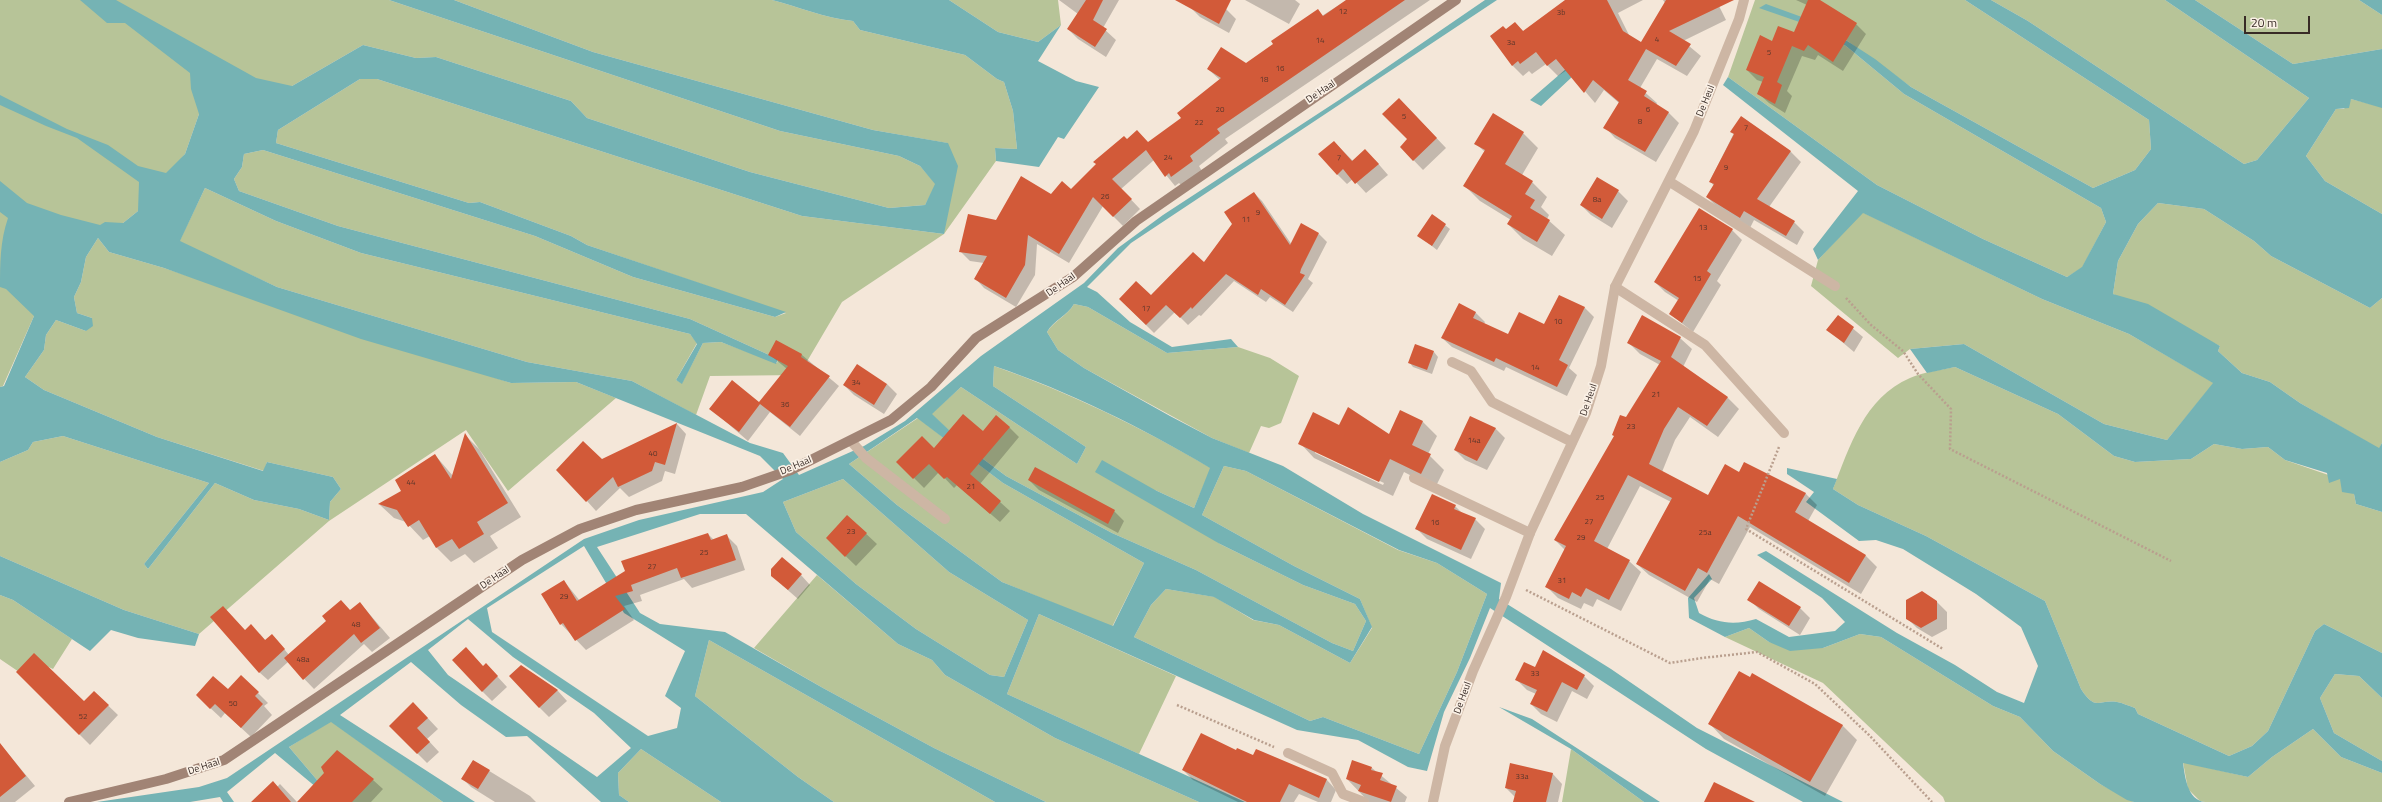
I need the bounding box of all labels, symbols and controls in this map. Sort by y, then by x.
house number: 12 [1339,7,1347,17]
house number: 3b [1557,8,1565,18]
scale bar [2246,8,2312,34]
text: 20 m [2251,13,2277,32]
house number: 4 [1655,35,1659,45]
house number: 14 [1316,36,1324,46]
house number: 3a [1507,38,1515,48]
house number: 5 [1767,48,1771,58]
house number: 16 [1276,64,1284,74]
house number: 18 [1260,75,1268,85]
street label: De Haal [1304,78,1338,106]
street label: De Heul [1694,83,1718,119]
house number: 20 [1216,105,1224,115]
house number: 6 [1646,105,1650,115]
house number: 5 [1402,112,1406,122]
house number: 8 [1638,117,1642,127]
house number: 22 [1195,118,1203,128]
house number: 7 [1744,123,1748,133]
house number: 24 [1164,153,1172,163]
house number: 7 [1337,153,1341,163]
house number: 9 [1724,163,1728,173]
house number: 26 [1101,192,1109,202]
house number: 8a [1593,195,1601,205]
house number: 9 [1256,208,1260,218]
house number: 11 [1242,215,1250,225]
house number: 13 [1699,223,1707,233]
street label: De Haal [1044,271,1078,299]
house number: 15 [1693,274,1701,284]
house number: 17 [1142,304,1150,314]
house number: 10 [1554,317,1562,327]
house number: 14 [1531,363,1539,373]
house number: 34 [852,378,860,388]
street label: De Heul [1578,382,1600,418]
house number: 21 [1652,390,1660,400]
house number: 36 [781,400,789,410]
house number: 23 [1627,422,1635,432]
house number: 14a [1468,436,1480,446]
house number: 40 [649,449,657,459]
street label: De Haal [779,454,813,478]
house number: 44 [407,478,415,488]
house number: 21 [967,482,975,492]
house number: 25 [1596,493,1604,503]
house number: 27 [1585,517,1593,527]
house number: 16 [1431,518,1439,528]
house number: 23 [847,527,855,537]
house number: 25a [1699,528,1711,538]
house number: 29 [1577,533,1585,543]
house number: 25 [700,548,708,558]
house number: 27 [648,562,656,572]
street label: De Haal [478,564,512,592]
house number: 31 [1558,576,1566,586]
house number: 29 [560,592,568,602]
house number: 48 [352,620,360,630]
house number: 48a [297,655,309,665]
house number: 33 [1531,669,1539,679]
street label: De Heul [1452,680,1474,716]
house number: 50 [229,699,237,709]
house number: 52 [79,712,87,722]
street label: De Haal [187,756,221,778]
house number: 33a [1516,772,1528,782]

